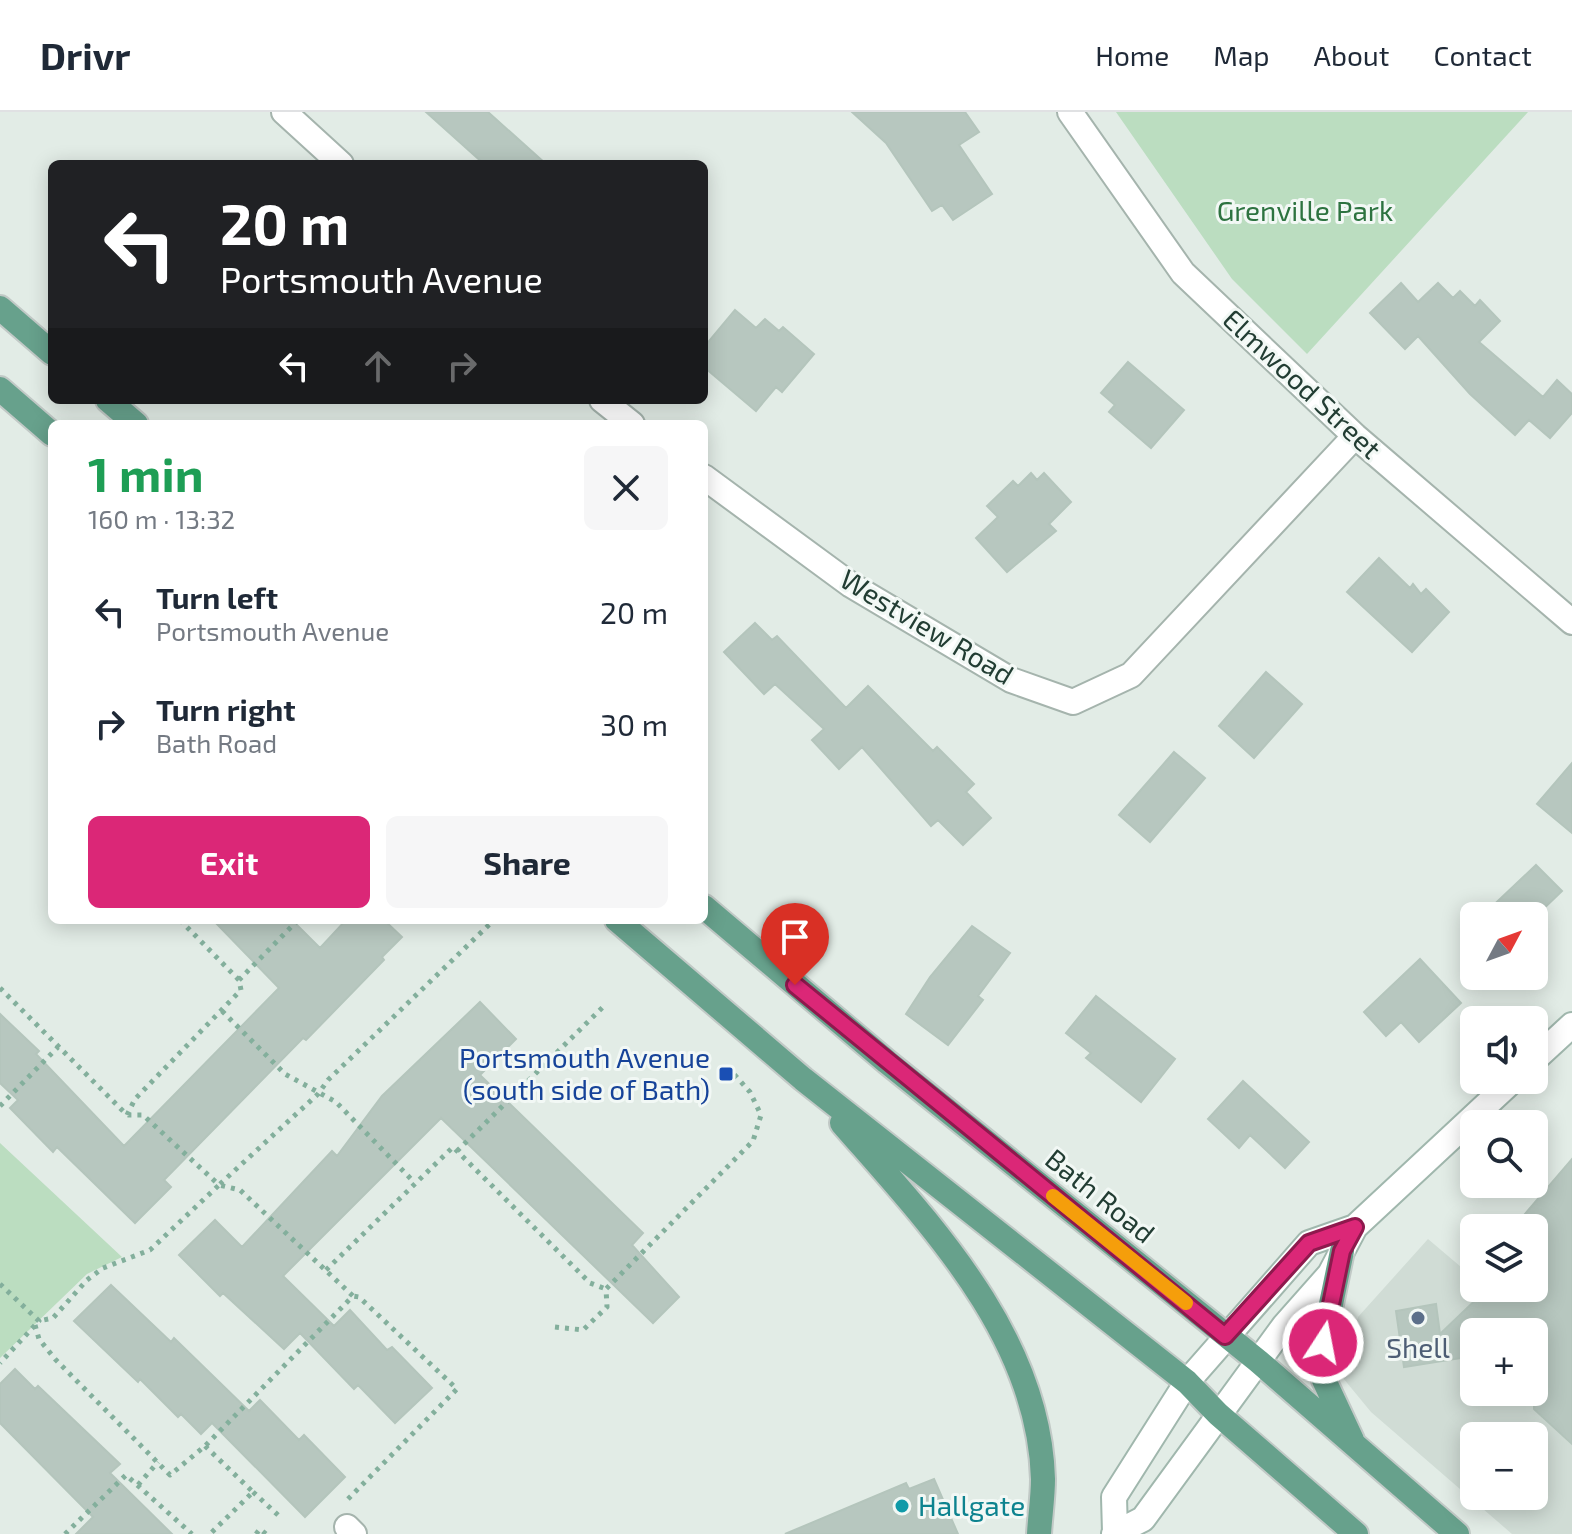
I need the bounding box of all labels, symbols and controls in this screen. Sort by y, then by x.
text: Drivr [40,32,130,78]
text: Home [1095,38,1169,72]
text: Map [1213,38,1270,72]
text: About [1314,38,1389,72]
text: Contact [1433,38,1532,72]
text: 20 m [220,189,349,256]
icon: left [88,192,192,296]
park label: Grenville Park [1217,193,1393,227]
text: Portsmouth Avenue [220,257,543,300]
street label: Elmwood Street [1217,301,1389,465]
icon: left [272,344,316,388]
icon: ahead [356,344,400,388]
icon: right [440,344,484,388]
text: 1 min [88,444,204,502]
button: close [584,446,668,530]
text: 160 m · 13:32 [88,503,235,534]
street label: Westview Road [835,561,1020,691]
text: Turn left [156,579,278,615]
icon: left [88,590,132,634]
text: 20 m [600,594,668,630]
text: Portsmouth Avenue [156,615,389,646]
text: Turn right [156,691,296,727]
icon: right [88,702,132,746]
text: 30 m [600,706,668,742]
text: Bath Road [156,727,277,758]
button: Exit [88,816,370,908]
button: Share [386,816,668,908]
north arrow [1460,902,1548,990]
map controls [1460,902,1548,1510]
pin [761,903,829,985]
icon: arrive [773,915,817,959]
button: sound [1460,1006,1548,1094]
place label: Portsmouth Avenue (south side of Bath) [459,1040,710,1106]
marker: Portsmouth Avenue (south side of Bath) [717,1065,735,1083]
button: search [1460,1110,1548,1198]
street label: Bath Road [1039,1141,1162,1249]
button: layers [1460,1214,1548,1302]
position arrow [1281,1301,1365,1385]
marker: Shell [1409,1309,1427,1327]
button: + [1460,1318,1548,1406]
place label: Shell [1386,1330,1451,1364]
button: − [1460,1422,1548,1510]
place label: Hallgate [918,1488,1025,1522]
marker: Hallgate [893,1497,911,1515]

